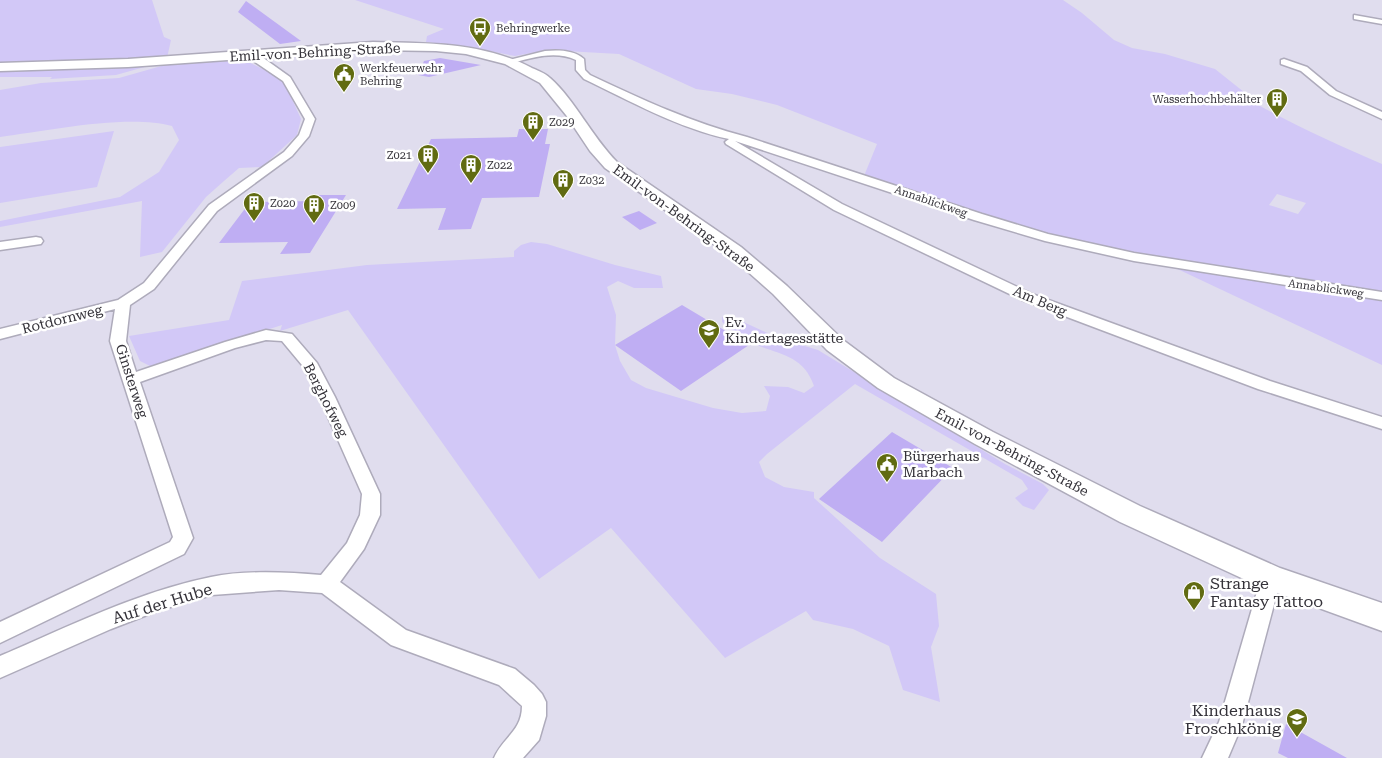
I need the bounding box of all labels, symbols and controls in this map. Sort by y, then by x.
bus stop icon: Behringwerke [468,16,492,47]
place label: Behringwerke [496,22,570,35]
street label: Emil-von-Behring-Straße [229,40,401,64]
public building icon: Werkfeuerwehr Behring [332,62,356,93]
place label: Werkfeuerwehr Behring [360,62,443,88]
building icon: Wasserhochbehälter [1265,87,1289,118]
place label: Wasserhochbehälter [1152,93,1261,106]
building icon: Z029 [521,110,545,141]
place label: Z029 [549,116,574,129]
building icon: Z021 [416,143,440,174]
place label: Z021 [387,149,412,162]
building icon: Z022 [459,153,483,184]
place label: Z022 [487,159,512,172]
street label: Emil-von-Behring-Straße [610,161,758,275]
building icon: Z032 [551,168,575,199]
place label: Z032 [579,174,604,187]
street label: Annablickweg [893,183,970,220]
building icon: Z020 [242,191,266,222]
building icon: Z009 [302,193,326,224]
place label: Z020 [270,197,295,210]
place label: Z009 [330,199,355,212]
street label: Annablickweg [1287,277,1365,300]
street label: Am Berg [1011,283,1069,319]
street label: Rotdornweg [20,301,104,337]
place label: Ev. Kindertagesstätte [725,314,844,346]
school or university icon: Ev. Kindertagesstätte [697,318,721,349]
street label: Ginsterweg [113,342,151,420]
street label: Berghofweg [301,360,351,440]
street label: Emil-von-Behring-Straße [933,405,1092,499]
place label: Bürgerhaus Marbach [903,448,980,480]
public building icon: Bürgerhaus Marbach [875,452,899,483]
place label: Strange Fantasy Tattoo [1210,574,1323,611]
street label: Auf der Hube [110,579,214,628]
shop icon: Strange Fantasy Tattoo [1182,580,1206,611]
place label: Kinderhaus Froschkönig [1185,701,1282,738]
school or university icon: Kinderhaus Froschkönig [1285,707,1309,738]

